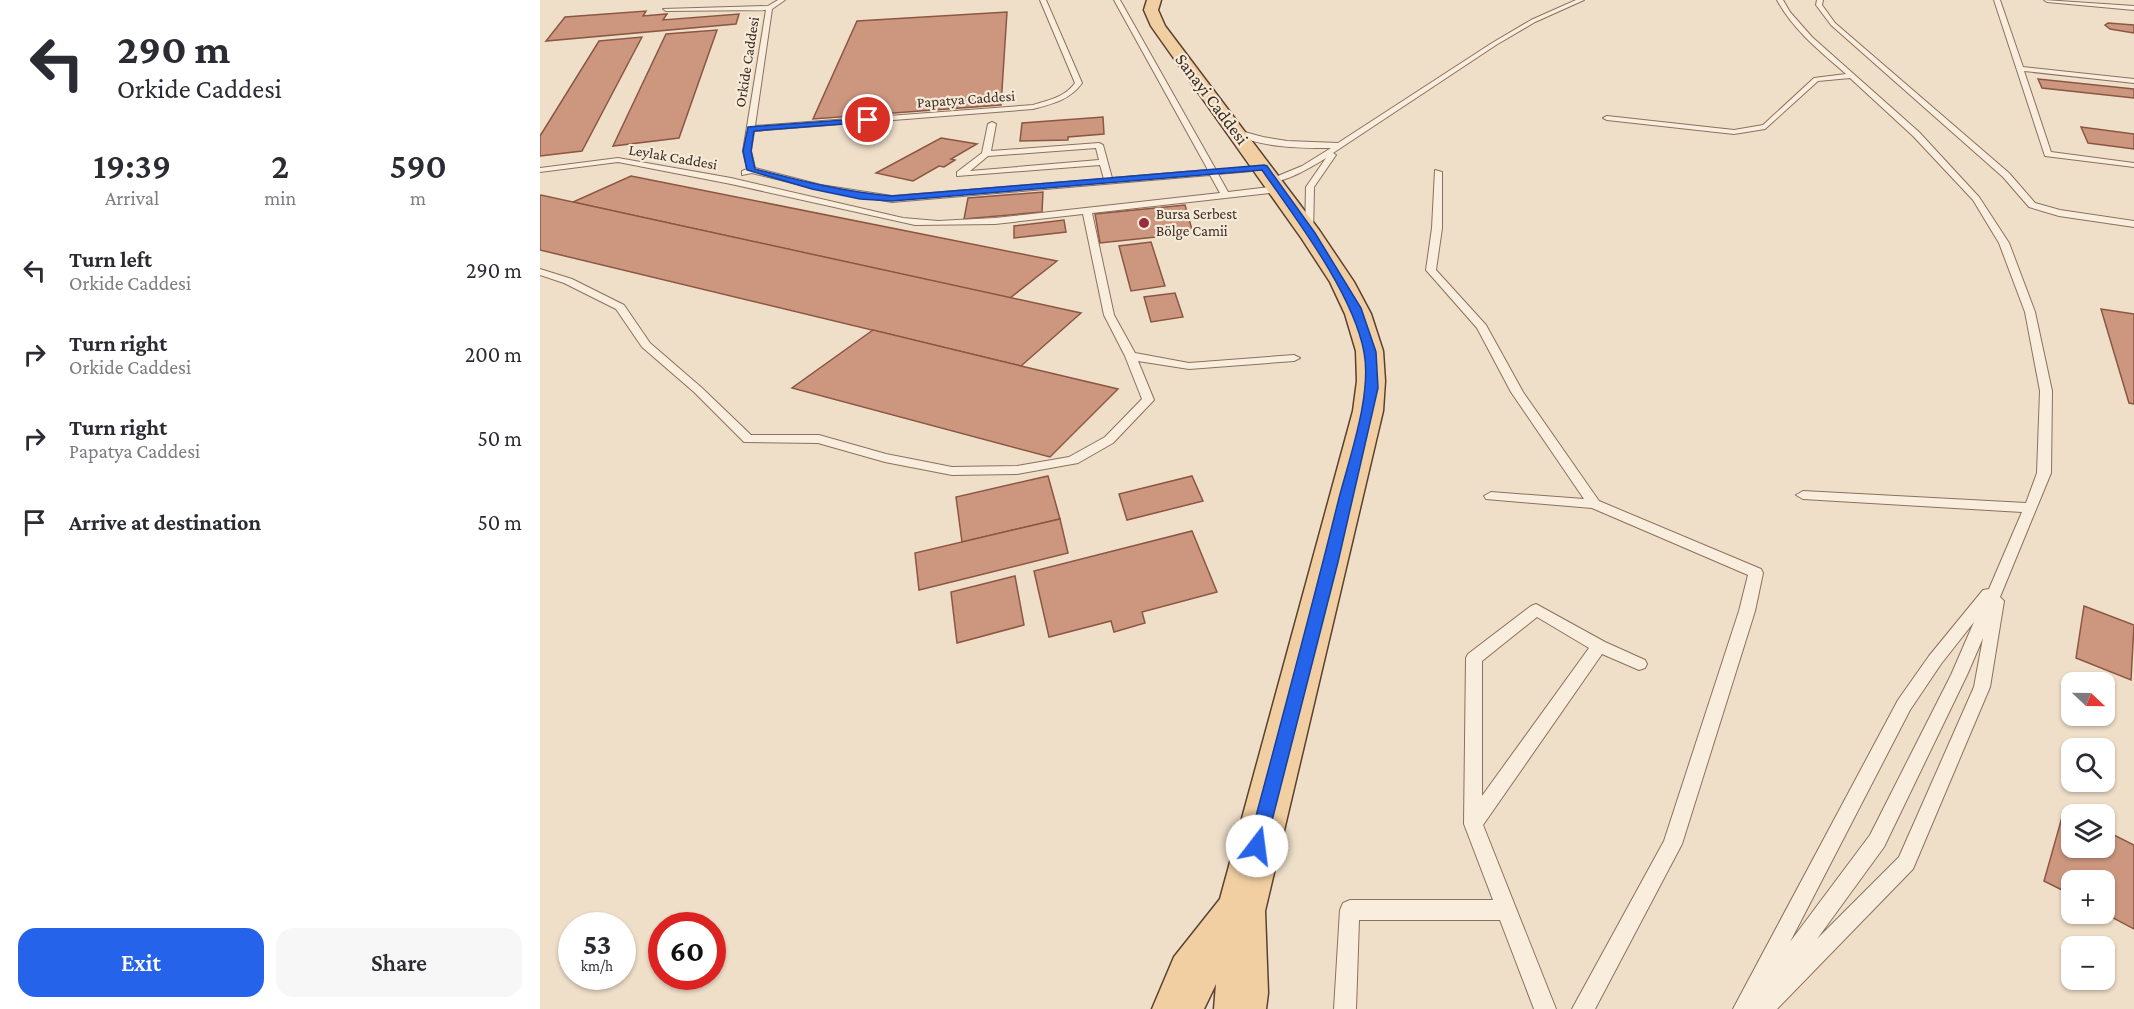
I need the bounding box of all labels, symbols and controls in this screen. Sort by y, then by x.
street label: Orkide Caddesi [732,15,762,108]
icon: left [18,24,96,102]
text: 290 m [117,25,230,72]
street label: Sanayi Caddesi [1171,50,1253,149]
text: Orkide Caddesi [117,74,282,104]
street label: Papatya Caddesi [916,88,1016,111]
pin [842,94,893,145]
icon: arrive [851,103,884,136]
street label: Leylak Caddesi [627,141,719,174]
text: 19:39 [93,146,171,186]
text: 2 [271,146,289,186]
text: 590 [389,146,447,186]
text: Arrival [105,187,159,209]
text: min [264,187,296,209]
text: m [410,187,426,209]
place label: Bursa Serbest Bölge Camii [1156,206,1238,240]
marker: Bursa Serbest Bölge Camii [1137,216,1151,230]
text: Turn left [69,247,152,272]
icon: left [18,254,51,287]
text: 290 m [466,258,522,283]
text: Orkide Caddesi [69,272,191,294]
text: Turn right [69,331,167,356]
icon: right [18,338,51,371]
text: 200 m [465,342,522,367]
text: Orkide Caddesi [69,356,191,378]
text: Turn right [69,415,167,440]
icon: right [18,422,51,455]
text: 50 m [477,426,522,451]
text: Papatya Caddesi [69,440,200,462]
icon: arrive [18,506,51,539]
text: Arrive at destination [69,510,261,535]
text: 50 m [477,510,522,535]
north arrow [2061,672,2115,726]
map controls [2061,672,2115,990]
button: search [2061,738,2115,792]
button: layers [2061,804,2115,858]
position arrow [1225,814,1289,878]
button: + [2061,870,2115,924]
speed limit sign: 60 [648,912,726,990]
text: 53 [583,927,611,960]
button: Exit [18,928,264,997]
button: Share [276,928,522,997]
button: − [2061,936,2115,990]
text: km/h [581,958,613,974]

